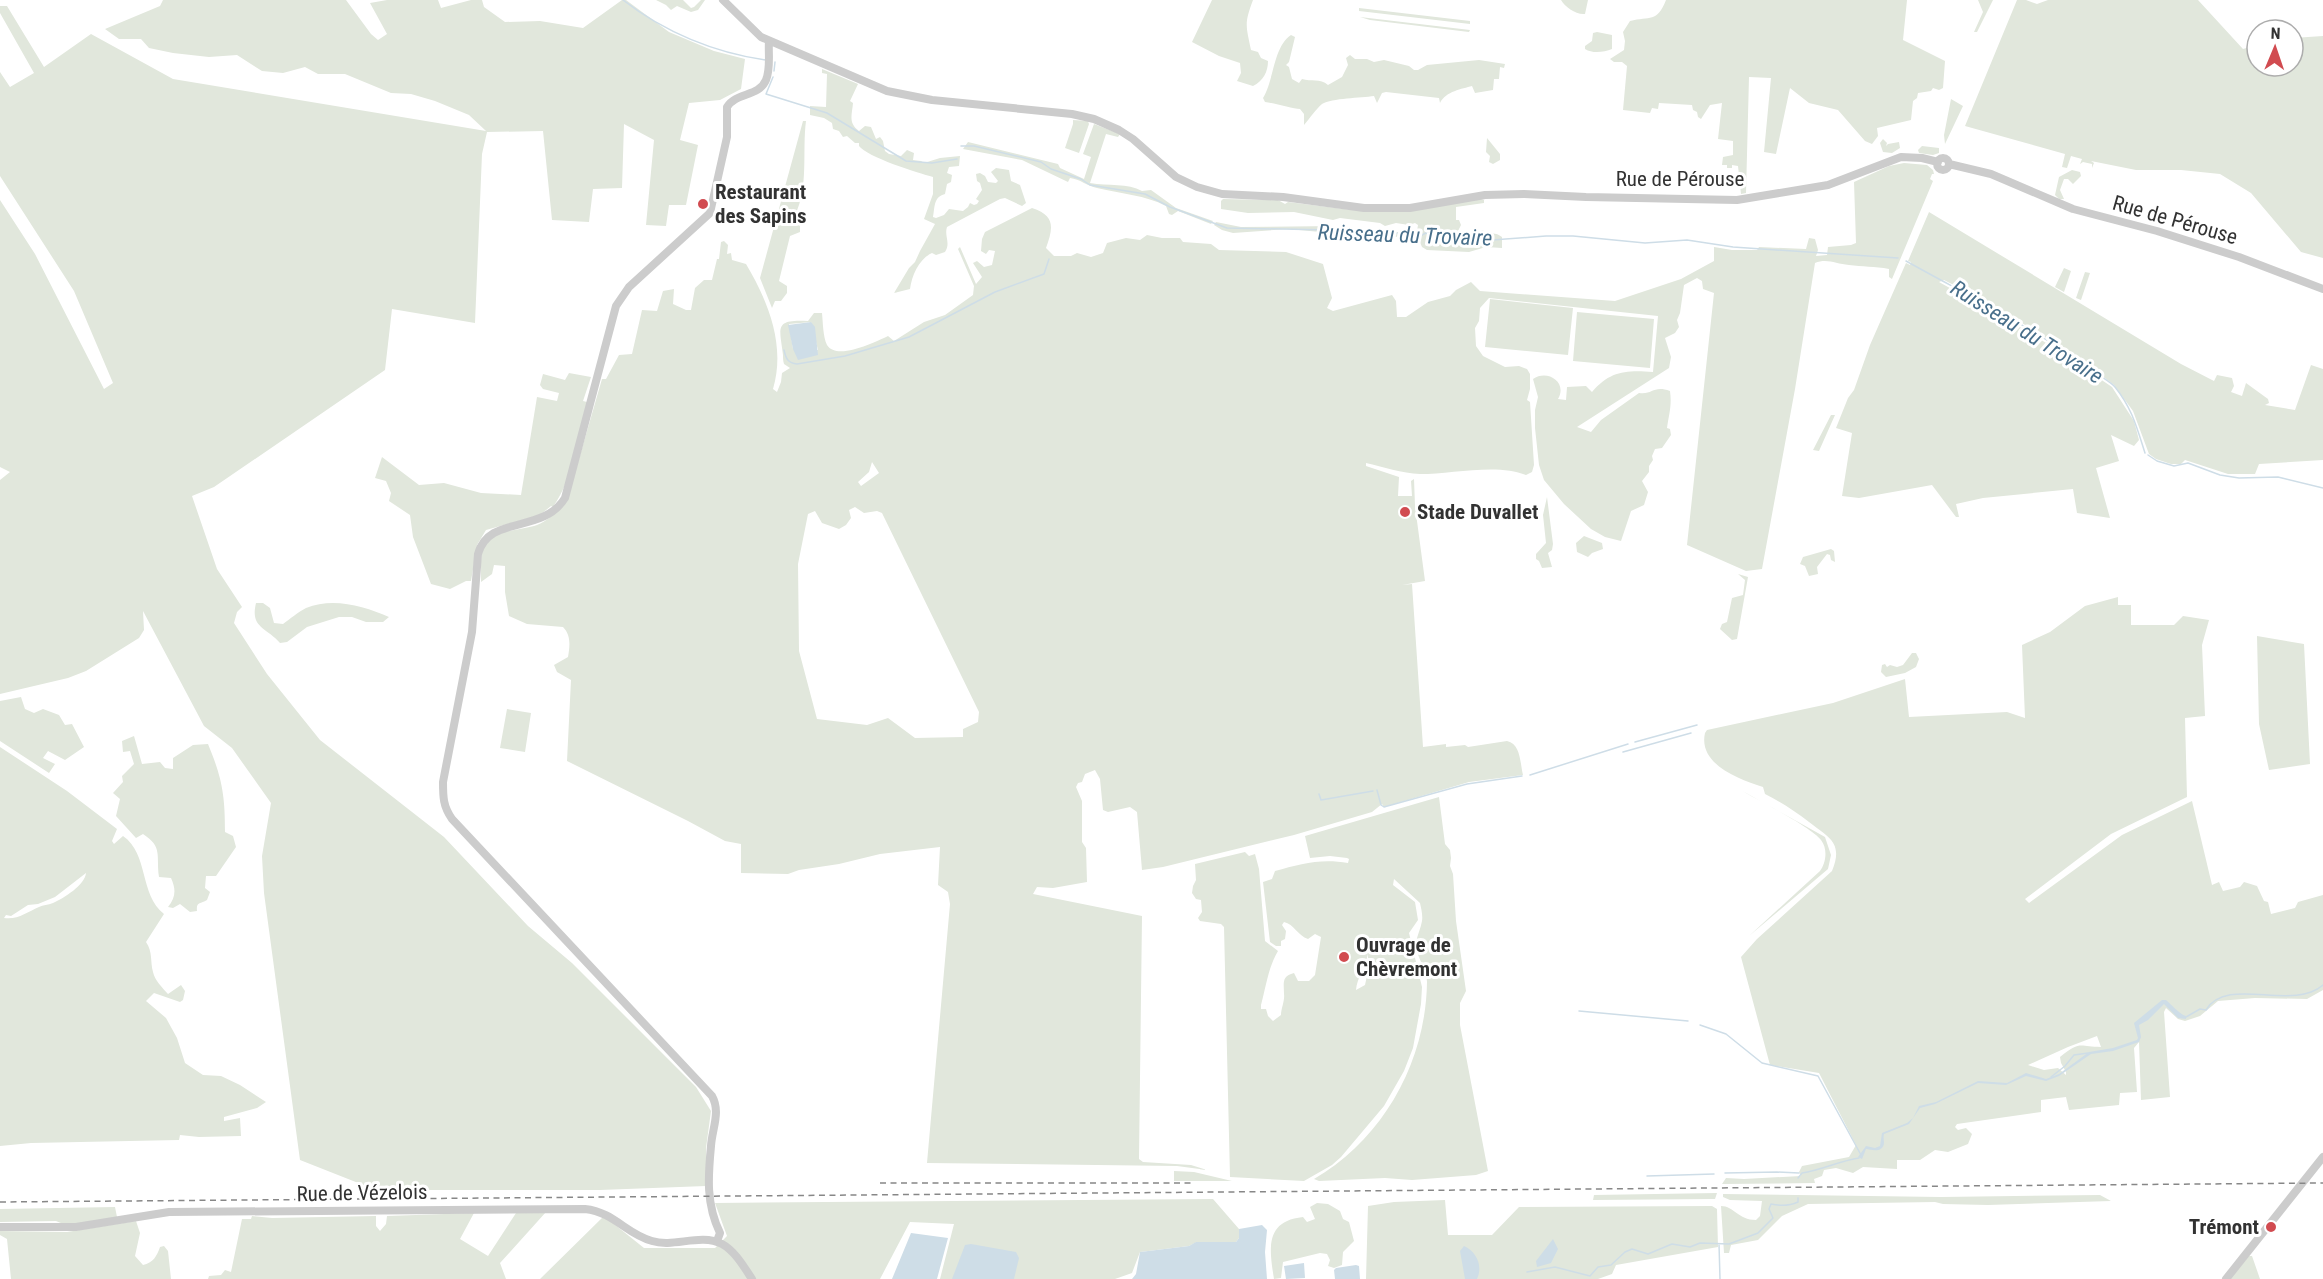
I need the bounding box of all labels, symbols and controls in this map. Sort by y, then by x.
north arrow [2245,18,2305,78]
text: N [2270,24,2281,43]
street label: Rue de Pérouse [1616,167,1745,191]
place label: Restaurant des Sapins [715,180,807,228]
street label: Rue de Pérouse [2110,191,2240,249]
marker: Restaurant des Sapins [696,197,710,211]
water label: Ruisseau du Trovaire [1317,219,1493,251]
water label: Ruisseau du Trovaire [1946,275,2108,389]
place label: Stade Duvallet [1417,500,1538,524]
marker: Stade Duvallet [1398,505,1412,519]
place label: Ouvrage de Chèvremont [1356,933,1457,981]
marker: Ouvrage de Chèvremont [1337,950,1351,964]
street label: Rue de Vézelois [296,1180,428,1206]
place label: Trémont [2189,1215,2259,1239]
marker: Trémont [2264,1220,2278,1234]

